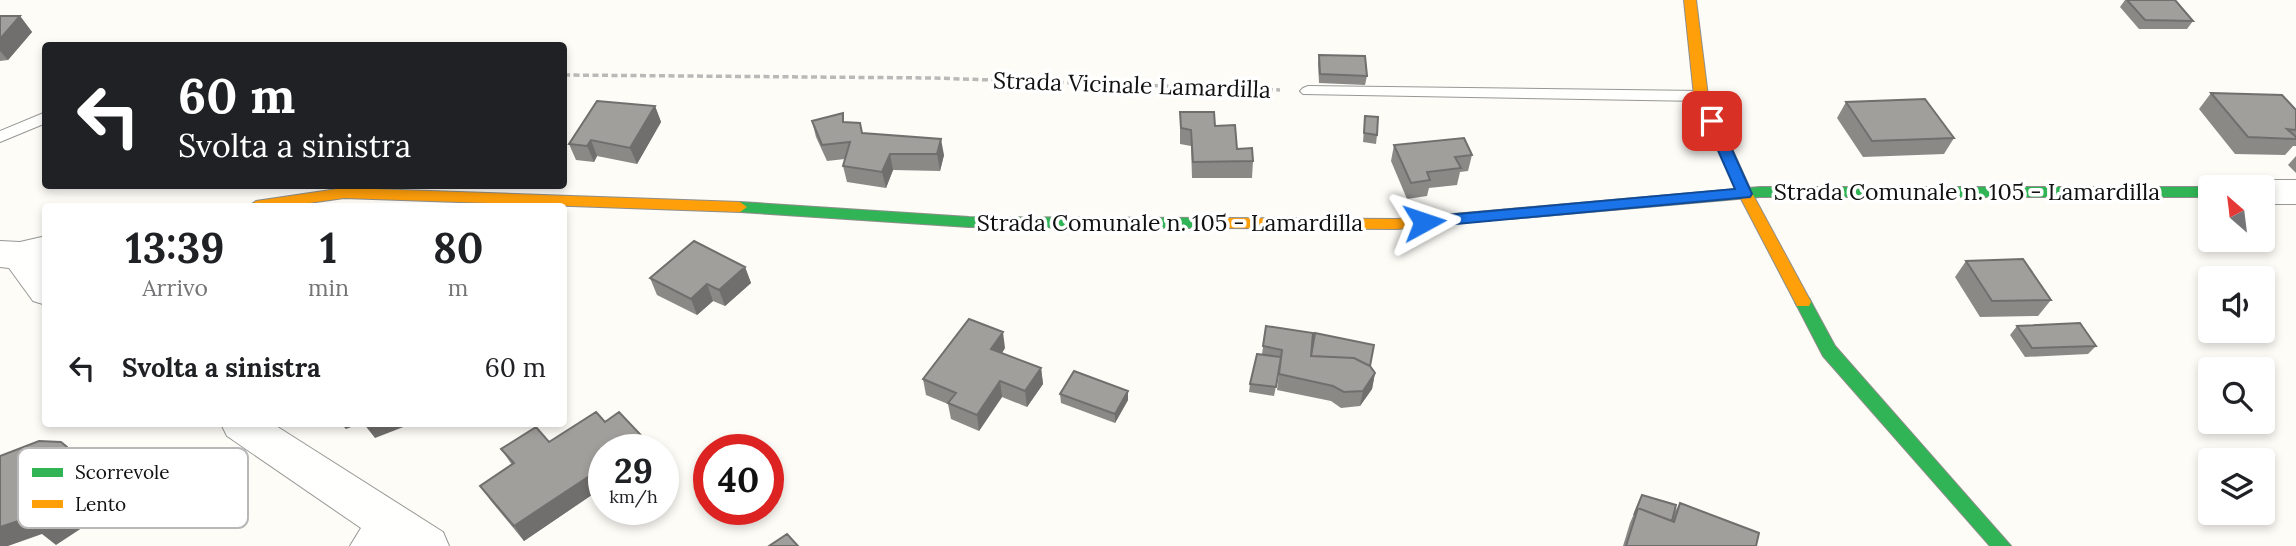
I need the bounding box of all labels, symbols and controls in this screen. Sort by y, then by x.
text: 60 m [178,64,295,126]
street label: Strada Vicinale Lamardilla [993,65,1272,104]
icon: left [63,70,154,161]
pin [1682,91,1742,151]
icon: arrive [1693,102,1731,140]
text: Svolta a sinistra [178,125,411,166]
north arrow [2198,175,2275,252]
map controls [2198,175,2275,525]
street label: Strada Comunale n. 105 - Lamardilla [1774,177,2160,206]
position arrow [1387,185,1461,259]
street label: Strada Comunale n. 105 - Lamardilla [977,208,1363,237]
text: 13:39 [126,221,224,275]
text: 1 [320,221,337,275]
text: 80 [433,221,483,275]
button: sound [2198,266,2275,343]
text: Arrivo [142,273,208,302]
text: min [308,273,349,302]
text: m [448,273,468,302]
icon: left [63,349,101,387]
text: Svolta a sinistra [122,351,321,384]
text: 60 m [485,351,546,384]
button: search [2198,357,2275,434]
speed limit sign: 40 [693,434,784,525]
legend [18,448,248,528]
text: 29 [614,448,653,493]
button: layers [2198,448,2275,525]
text: Scorrevole [75,460,170,484]
text: km/h [609,485,658,508]
text: Lento [75,492,126,516]

